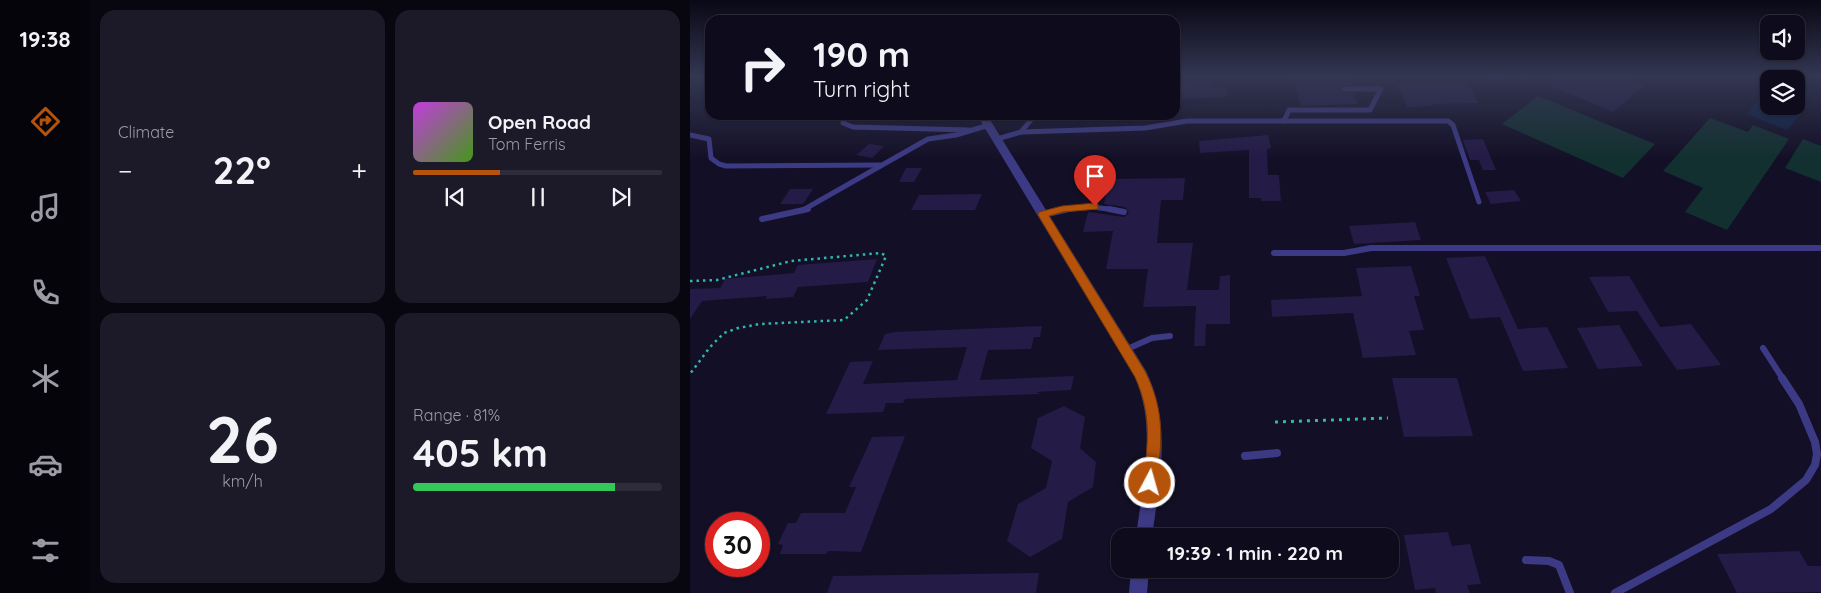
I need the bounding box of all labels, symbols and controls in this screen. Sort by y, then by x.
map controls [1760,15,1805,115]
button: sound [1760,15,1805,60]
text: 19:38 [20,25,70,53]
text: 190 m [813,32,910,76]
icon: right [730,35,795,100]
button: layers [1760,70,1805,115]
text: Turn right [813,75,910,103]
icon: directions [28,104,63,139]
text: Open Road [488,110,591,134]
text: Climate [118,122,174,142]
text: Tom Ferris [488,134,565,154]
text: 22° [213,146,271,194]
text: − [118,153,133,188]
text: + [351,153,367,188]
pin [1074,155,1116,206]
icon: arrive [1081,162,1109,190]
icon: previous [441,183,469,211]
icon: pause [524,183,552,211]
icon: next [607,183,635,211]
icon: music [28,190,63,225]
icon: phone [28,275,63,310]
icon: climate [28,361,63,396]
text: 26 [206,398,279,479]
text: Range · 81% [413,405,500,425]
text: 405 km [413,429,548,477]
icon: car [28,447,63,482]
position arrow [1123,456,1175,508]
text: km/h [222,471,263,491]
speed limit sign: 30 [705,512,770,577]
icon: filters [28,533,63,568]
text: 19:39 · 1 min · 220 m [1167,541,1343,565]

